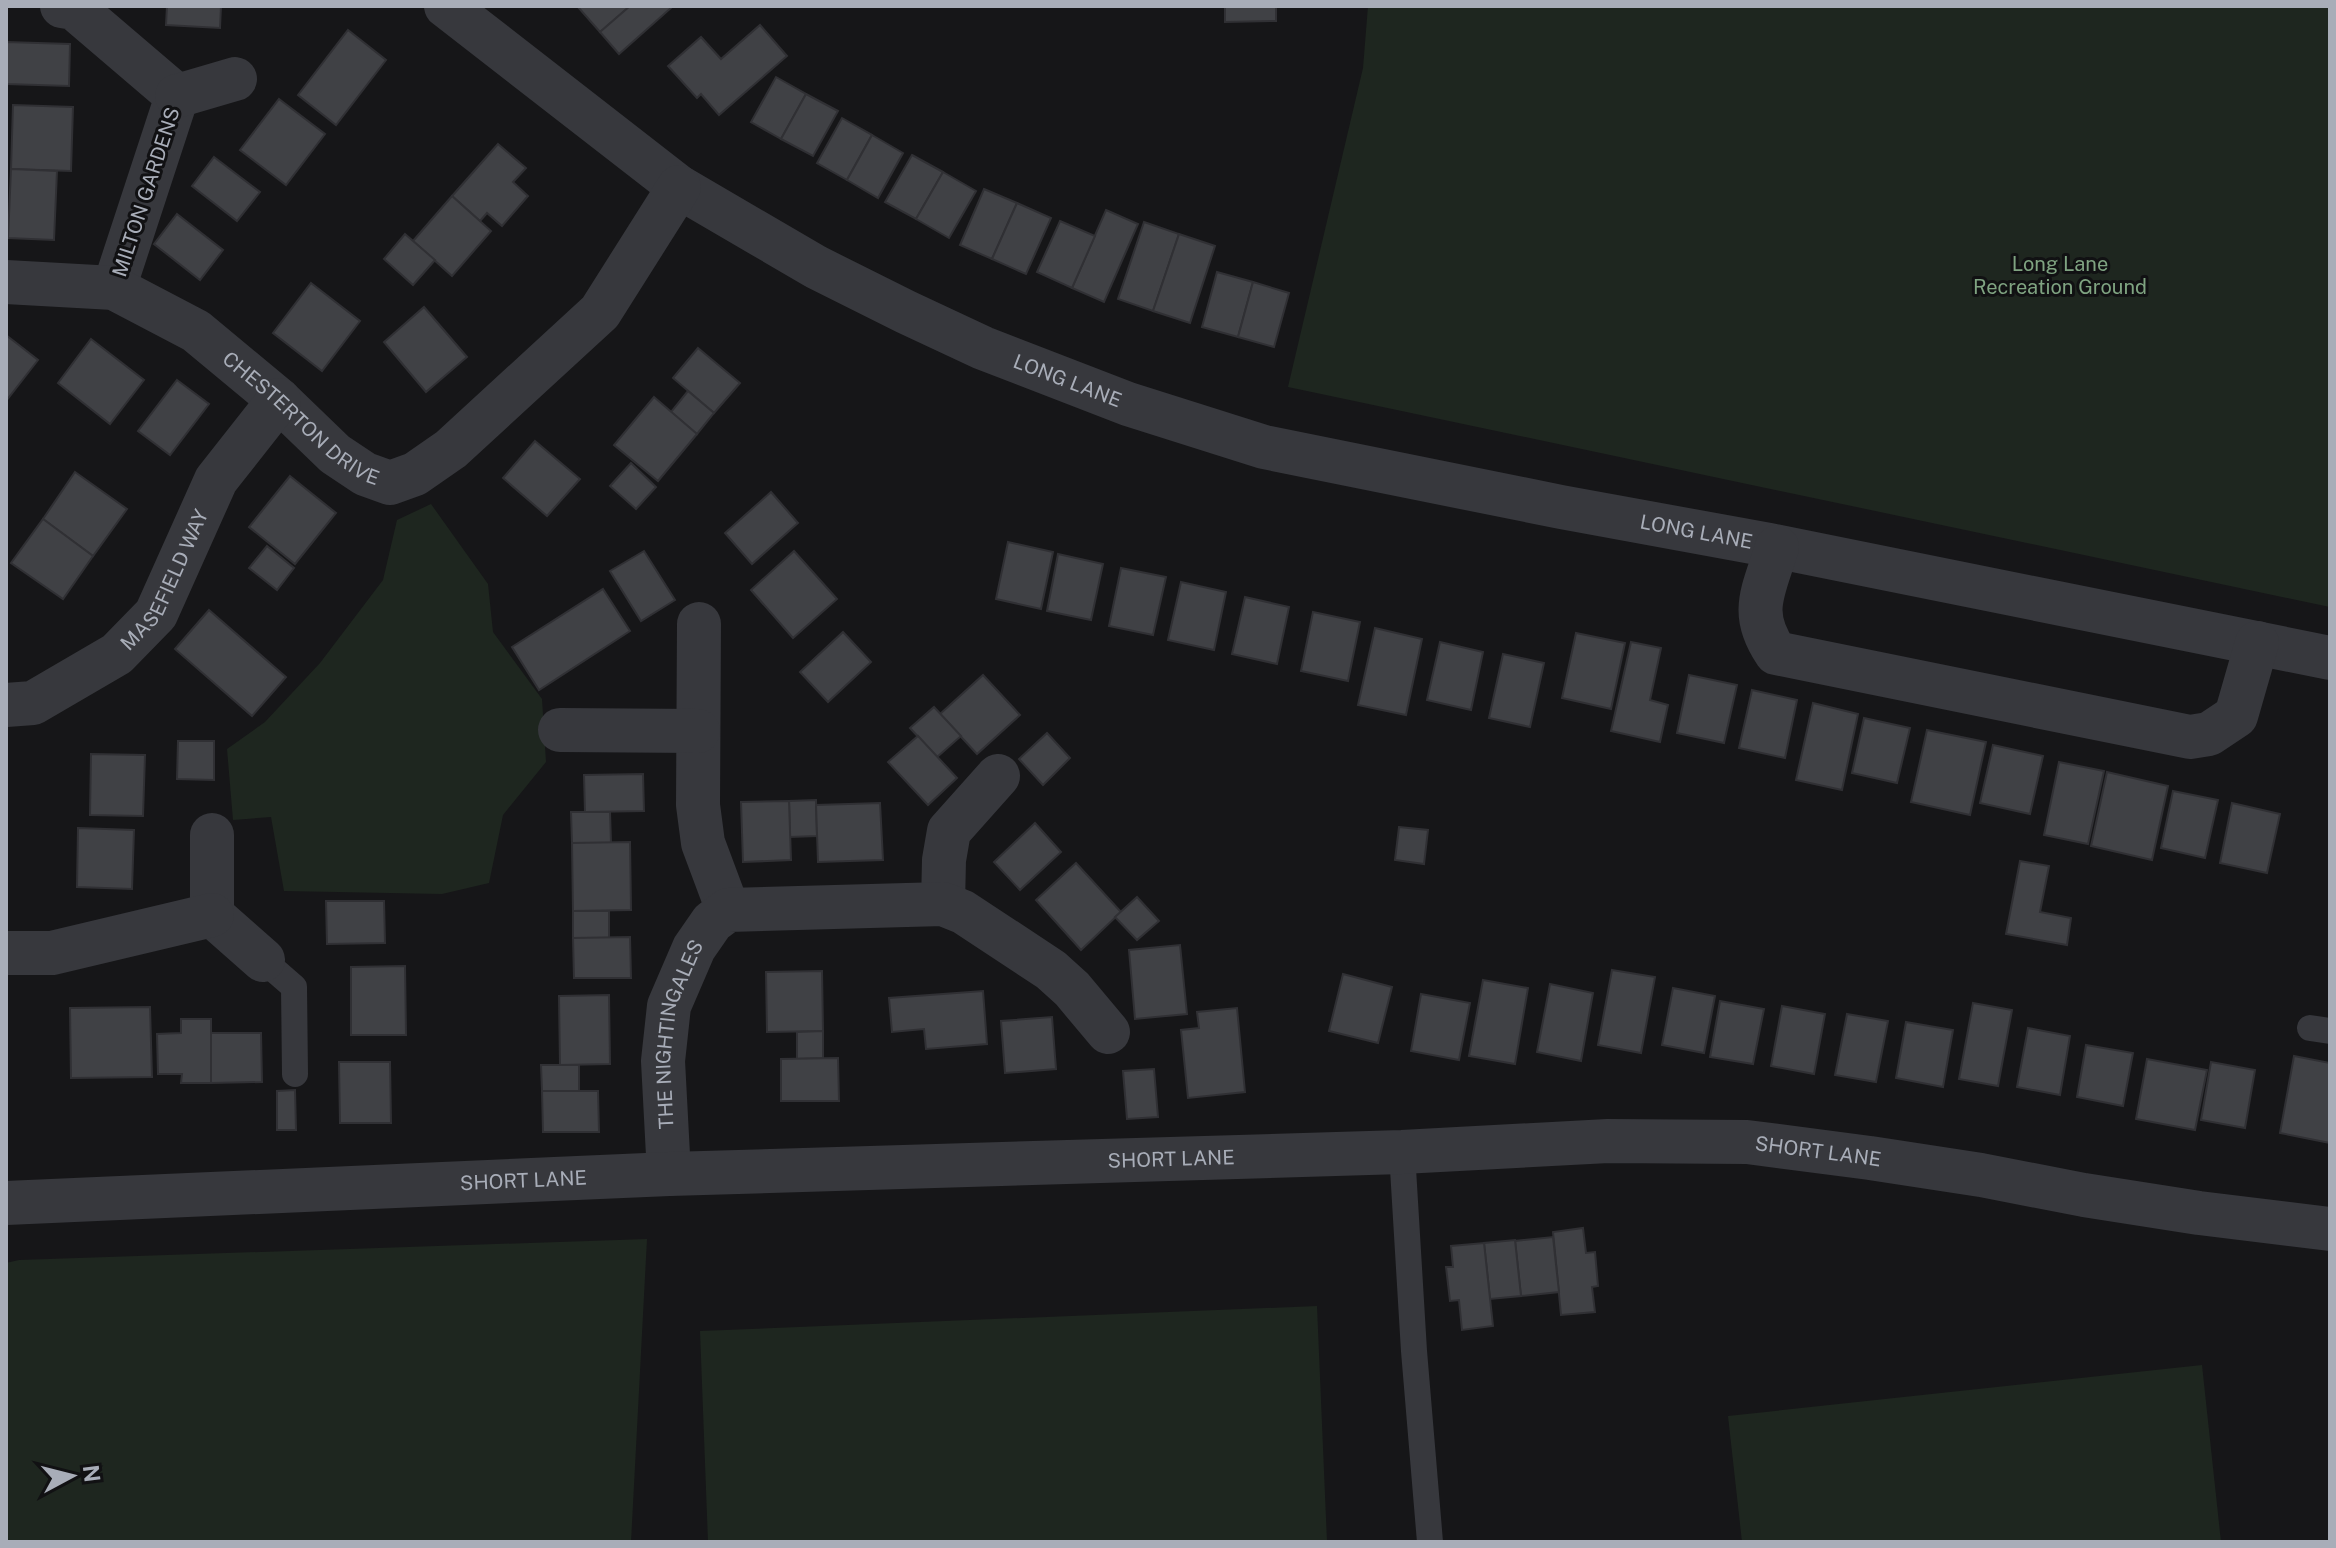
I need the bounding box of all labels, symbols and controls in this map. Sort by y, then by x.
street label: MILTON GARDENS [107,104,185,280]
park label: Long Lane Recreation Ground [1973,252,2147,299]
street label: CHESTERTON DRIVE [218,346,383,490]
street label: LONG LANE [1010,349,1125,412]
street label: MASEFIELD WAY [115,506,213,655]
street label: LONG LANE [1638,510,1755,554]
street label: THE NIGHTINGALES [651,935,708,1130]
street label: SHORT LANE [1754,1131,1883,1172]
street label: SHORT LANE [1107,1145,1235,1173]
street label: SHORT LANE [460,1166,587,1195]
north arrow [32,1436,112,1516]
text: N [78,1463,106,1484]

